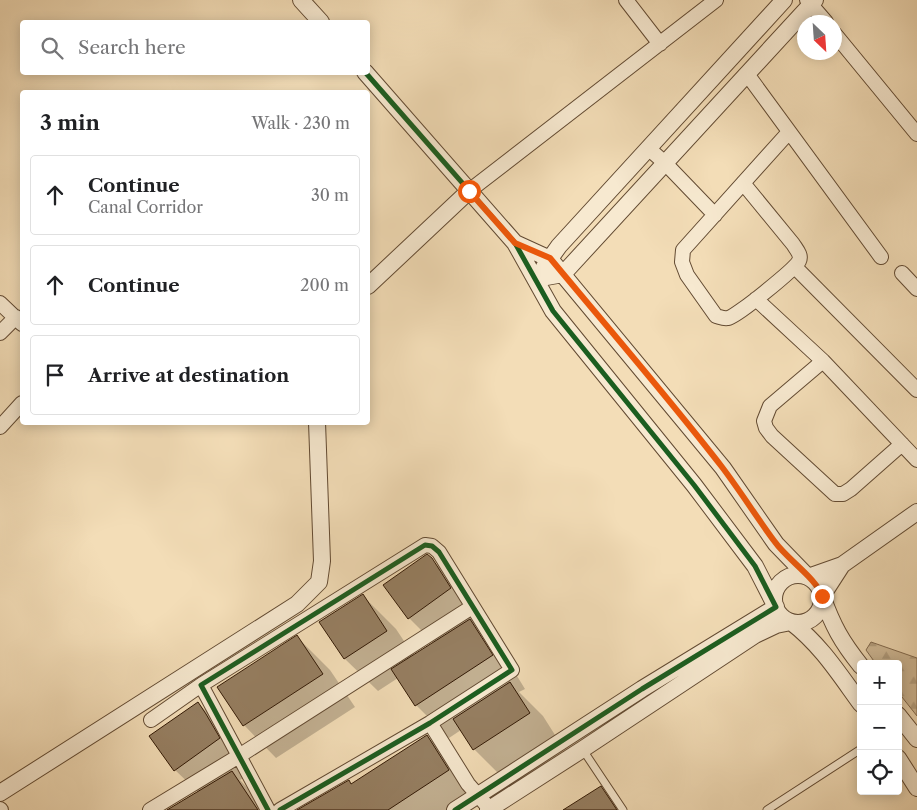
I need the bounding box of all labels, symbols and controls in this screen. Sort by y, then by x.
north arrow [797,15,842,60]
search box [20,20,370,75]
icon: search [38,34,66,62]
text: Search here [78,36,186,59]
text: 3 min [40,110,100,135]
text: Walk · 230 m [251,113,350,133]
text: Continue [88,174,180,197]
route start [458,180,481,203]
icon: ahead [41,181,69,209]
text: 30 m [311,185,349,205]
text: Canal Corridor [88,197,203,217]
icon: ahead [41,271,69,299]
text: Continue [88,274,180,297]
text: 200 m [300,275,349,295]
icon: arrive [41,361,69,389]
text: Arrive at destination [88,364,289,387]
route end [811,585,834,608]
map controls [857,660,902,795]
button: + [857,660,902,705]
button: − [857,705,902,750]
button: locate [857,750,902,795]

